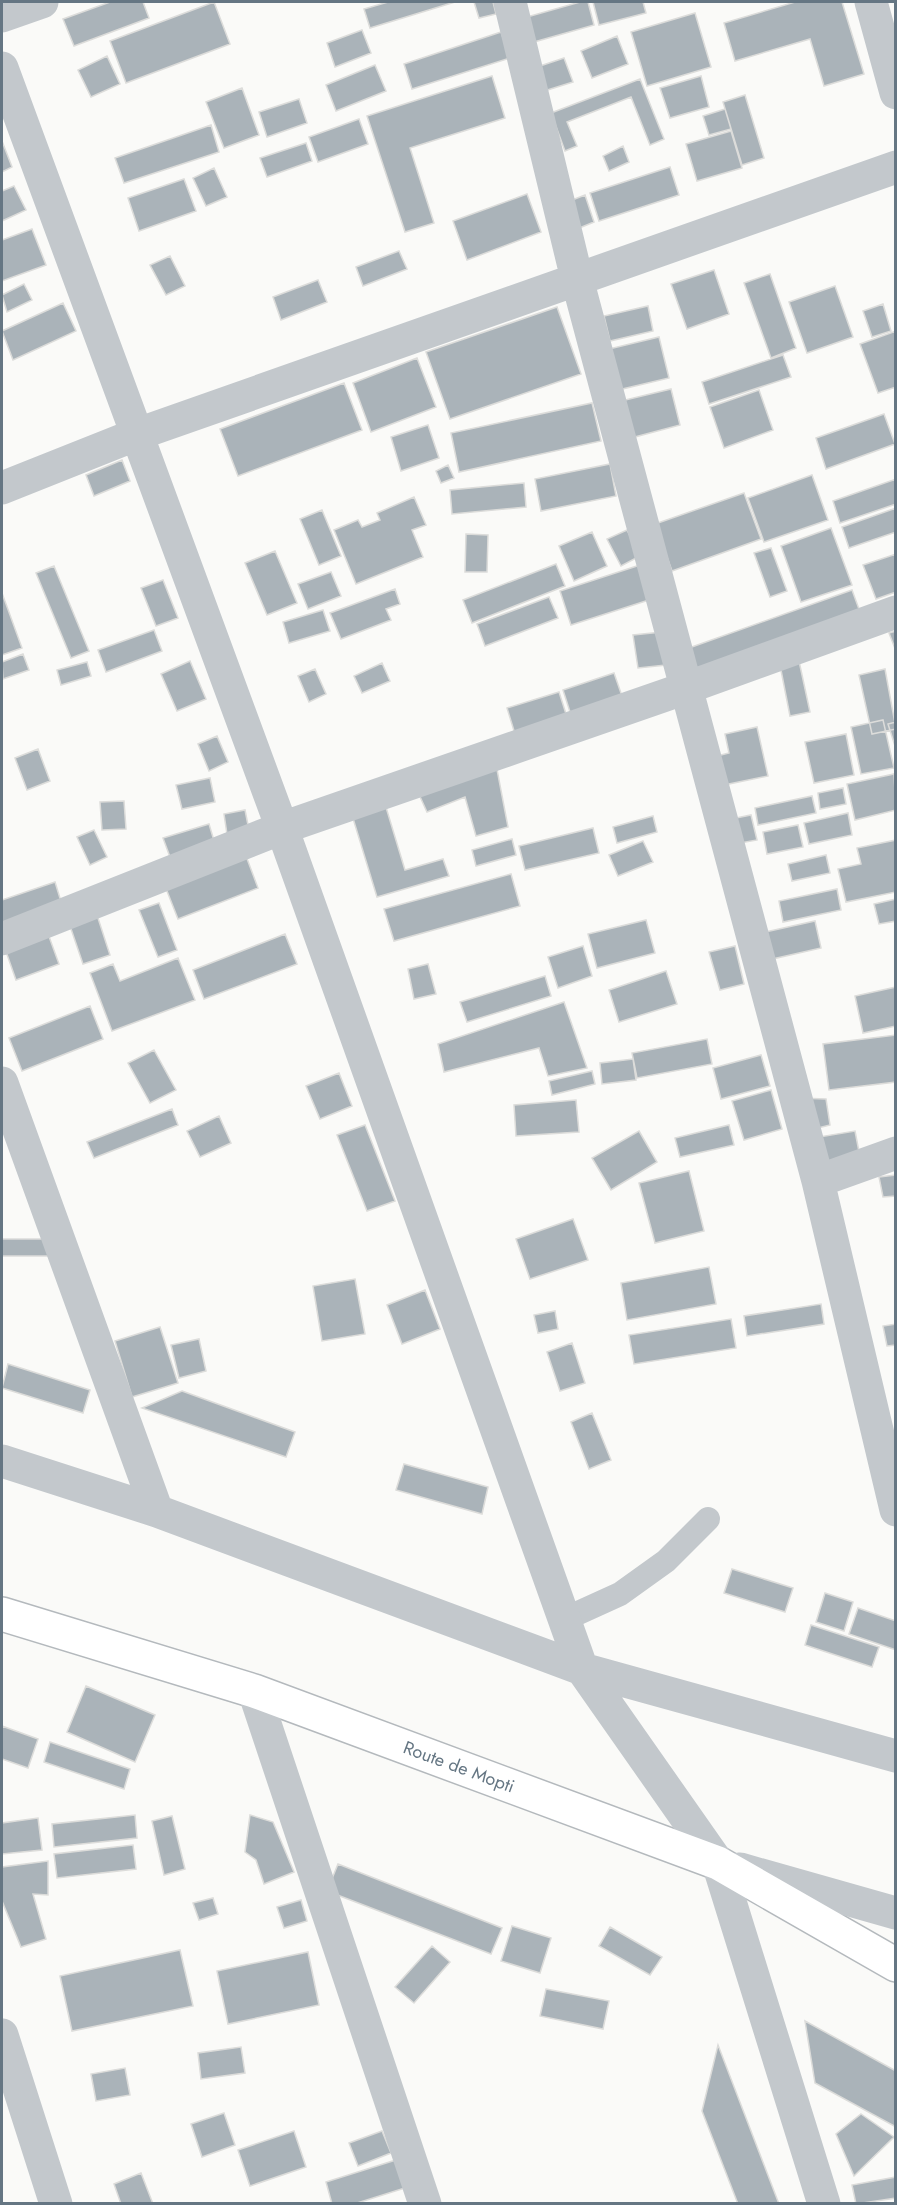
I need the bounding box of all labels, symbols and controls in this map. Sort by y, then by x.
street label: Route de Mopti [399,1734,518,1799]

